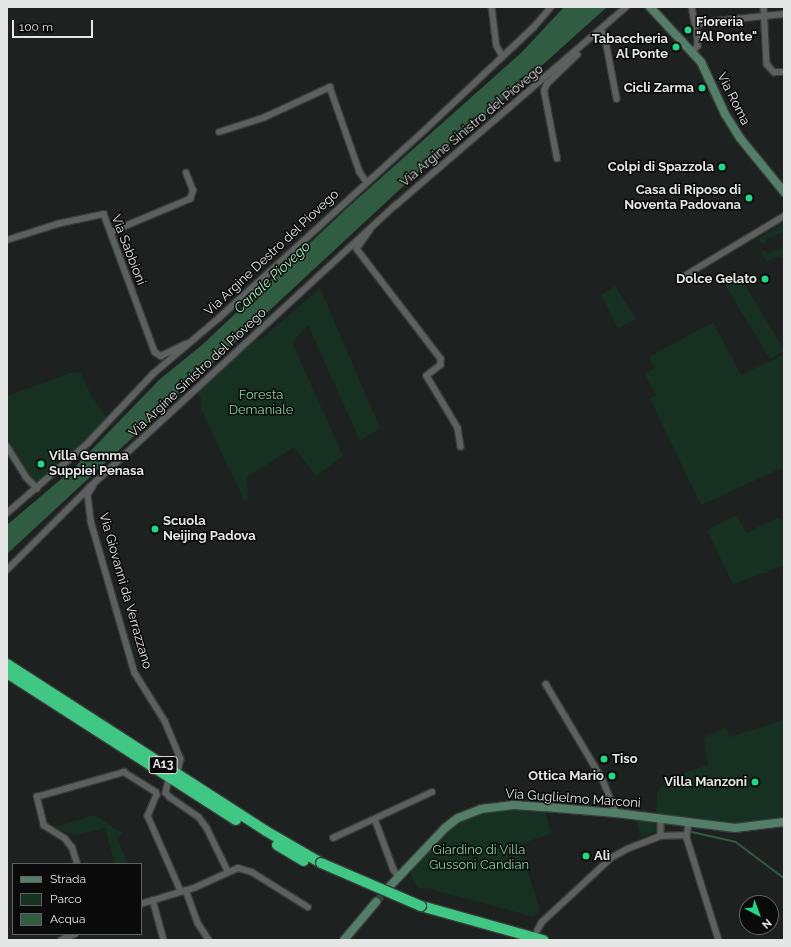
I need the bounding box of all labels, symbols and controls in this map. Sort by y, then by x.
scale bar [14,12,95,38]
place label: Fioreria "Al Ponte" [696,15,757,46]
text: 100 m [19,20,53,34]
marker: Fioreria "Al Ponte" [683,25,693,35]
place label: Tabaccheria Al Ponte [592,32,668,63]
marker: Tabaccheria Al Ponte [671,42,681,52]
street label: Via Argine Sinistro del Piovego [397,61,547,191]
street label: Via Roma [713,70,753,128]
place label: Cicli Zarma [624,80,694,96]
marker: Cicli Zarma [697,83,707,93]
place label: Colpi di Spazzola [608,159,714,175]
marker: Colpi di Spazzola [717,162,727,172]
place label: Casa di Riposo di Noventa Padovana [624,183,741,214]
street label: Via Argine Destro del Piovego [201,186,343,320]
marker: Casa di Riposo di Noventa Padovana [744,193,754,203]
street label: Via Sabbioni [107,213,149,287]
water label: Canale Piovego [230,237,314,317]
place label: Dolce Gelato [676,271,757,287]
marker: Dolce Gelato [760,274,770,284]
street label: Via Argine Sinistro del Piovego [126,305,270,441]
park label: Foresta Demaniale [229,388,293,419]
place label: Villa Gemma Suppiei Penasa [49,449,144,480]
marker: Villa Gemma Suppiei Penasa [36,459,46,469]
street label: Via Giovanni da Verrazzano [95,511,155,671]
place label: Scuola Neijing Padova [163,514,256,545]
marker: Scuola Neijing Padova [150,524,160,534]
place label: Tiso [612,751,638,767]
marker: Tiso [599,754,609,764]
road number: A13 [148,755,178,775]
place label: Ottica Mario [528,768,604,784]
marker: Ottica Mario [607,771,617,781]
place label: Villa Manzoni [664,774,747,790]
marker: Villa Manzoni [750,777,760,787]
street label: Via Guglielmo Marconi [505,786,641,812]
park label: Giardino di Villa Gussoni Candian [429,843,529,874]
place label: Alì [594,848,610,864]
marker: Alì [581,851,591,861]
legend [12,863,142,935]
text: Strada [50,872,86,886]
text: Parco [50,892,82,906]
north arrow [739,895,779,935]
text: Acqua [50,912,86,926]
text: N [759,916,774,931]

